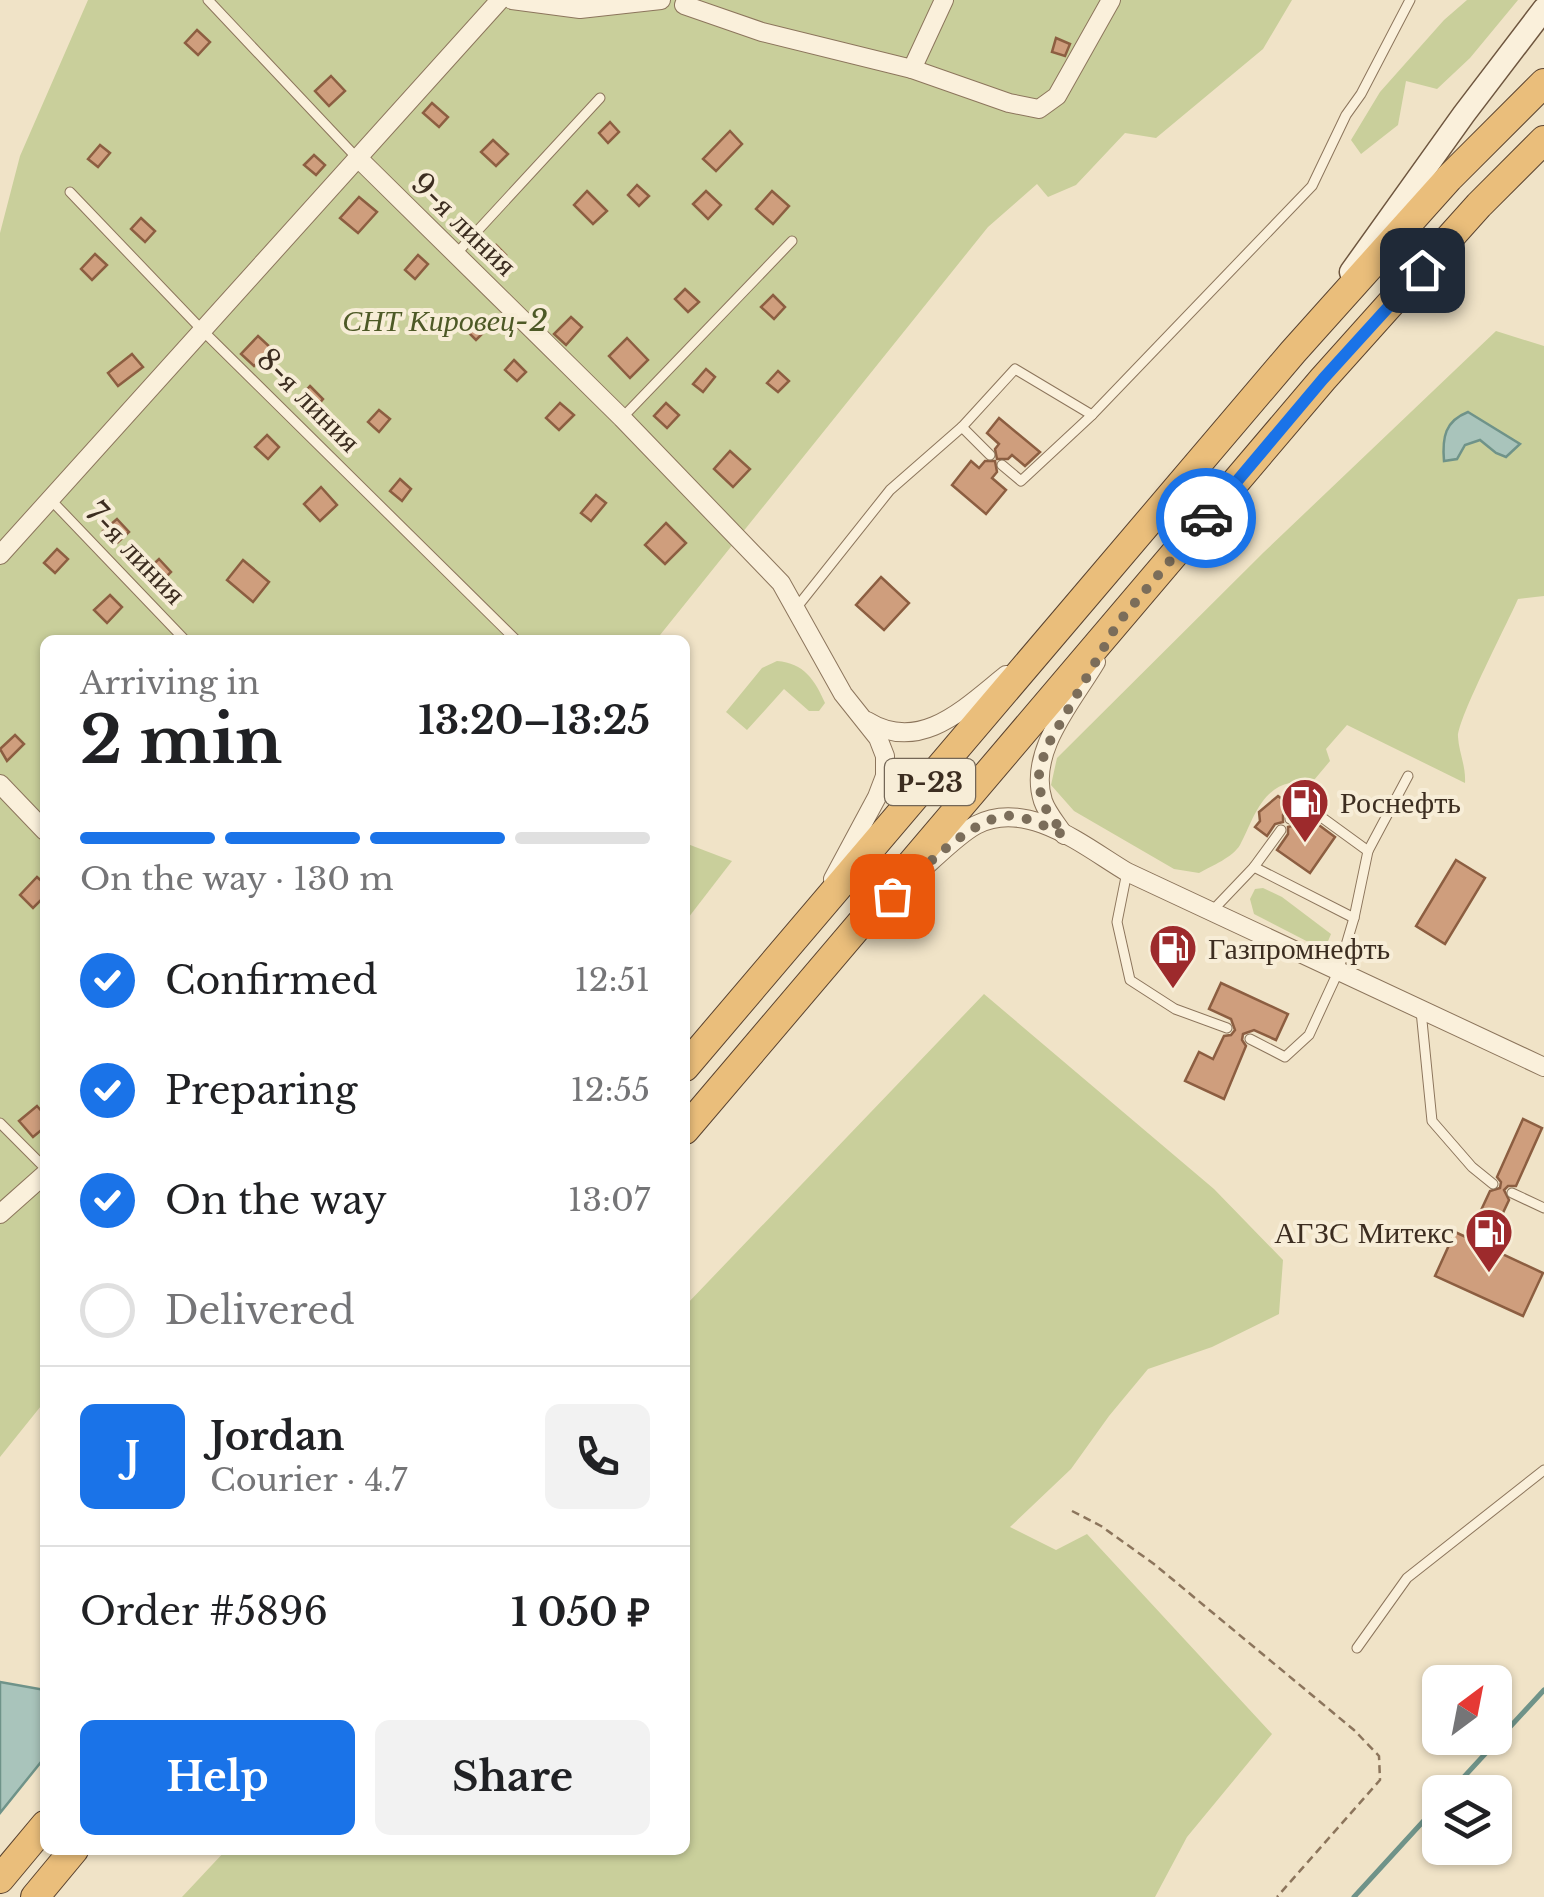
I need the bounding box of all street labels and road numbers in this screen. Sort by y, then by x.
street label: 9-я линия [403,165,525,283]
street label: 8-я линия [249,340,369,460]
street label: 7-я линия [78,494,194,612]
road number: Р-23 [885,759,975,805]

